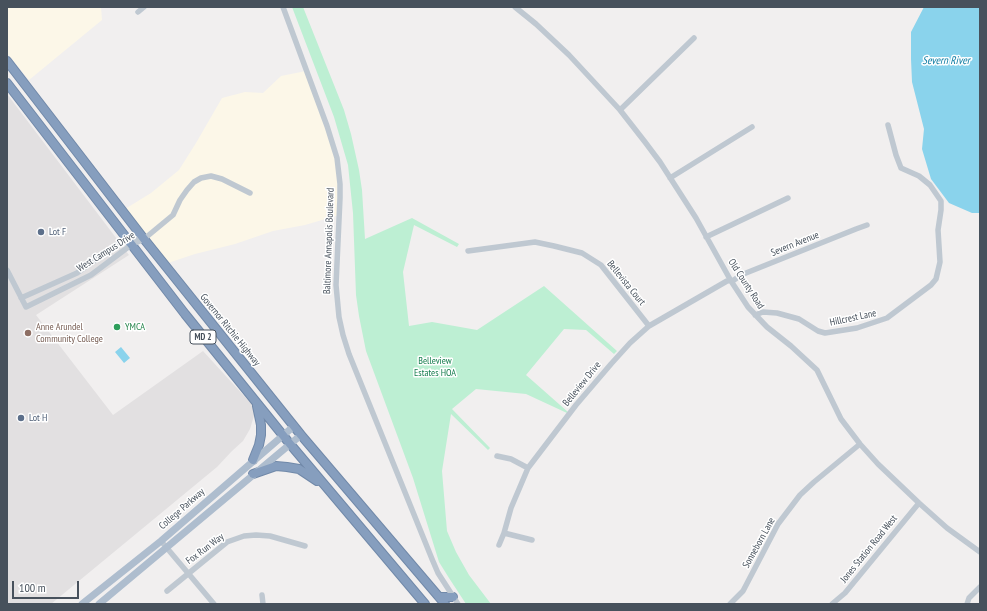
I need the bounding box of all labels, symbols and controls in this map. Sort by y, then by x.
water label: Severn River [922,54,970,68]
street label: Baltimore Annapolis Boulevard [321,188,337,294]
place label: Lot F [49,226,66,238]
marker: Lot F [36,227,46,237]
street label: West Campus Drive [75,229,137,275]
street label: Severn Avenue [769,229,821,259]
street label: Old County Road [725,257,767,311]
street label: Bellevista Court [604,258,648,308]
street label: Governor Ritchie Highway [197,291,263,369]
street label: Hillcrest Lane [829,307,877,329]
place label: Anne Arundel Community College [36,321,103,344]
place label: YMCA [125,321,145,333]
marker: YMCA [112,322,122,332]
marker: Anne Arundel Community College [23,328,33,338]
road number: MD 2 [190,330,216,344]
park label: Belleview Estates HOA [414,355,456,378]
street label: Belleview Drive [560,359,604,409]
place label: Lot H [29,412,47,424]
marker: Lot H [16,413,26,423]
street label: College Parkway [157,486,207,532]
street label: Jones Station Road West [838,513,900,585]
street label: Sonneborn Lane [740,516,778,570]
street label: Fox Run Way [184,531,226,567]
scale bar [14,573,81,599]
text: 100 m [19,580,46,595]

